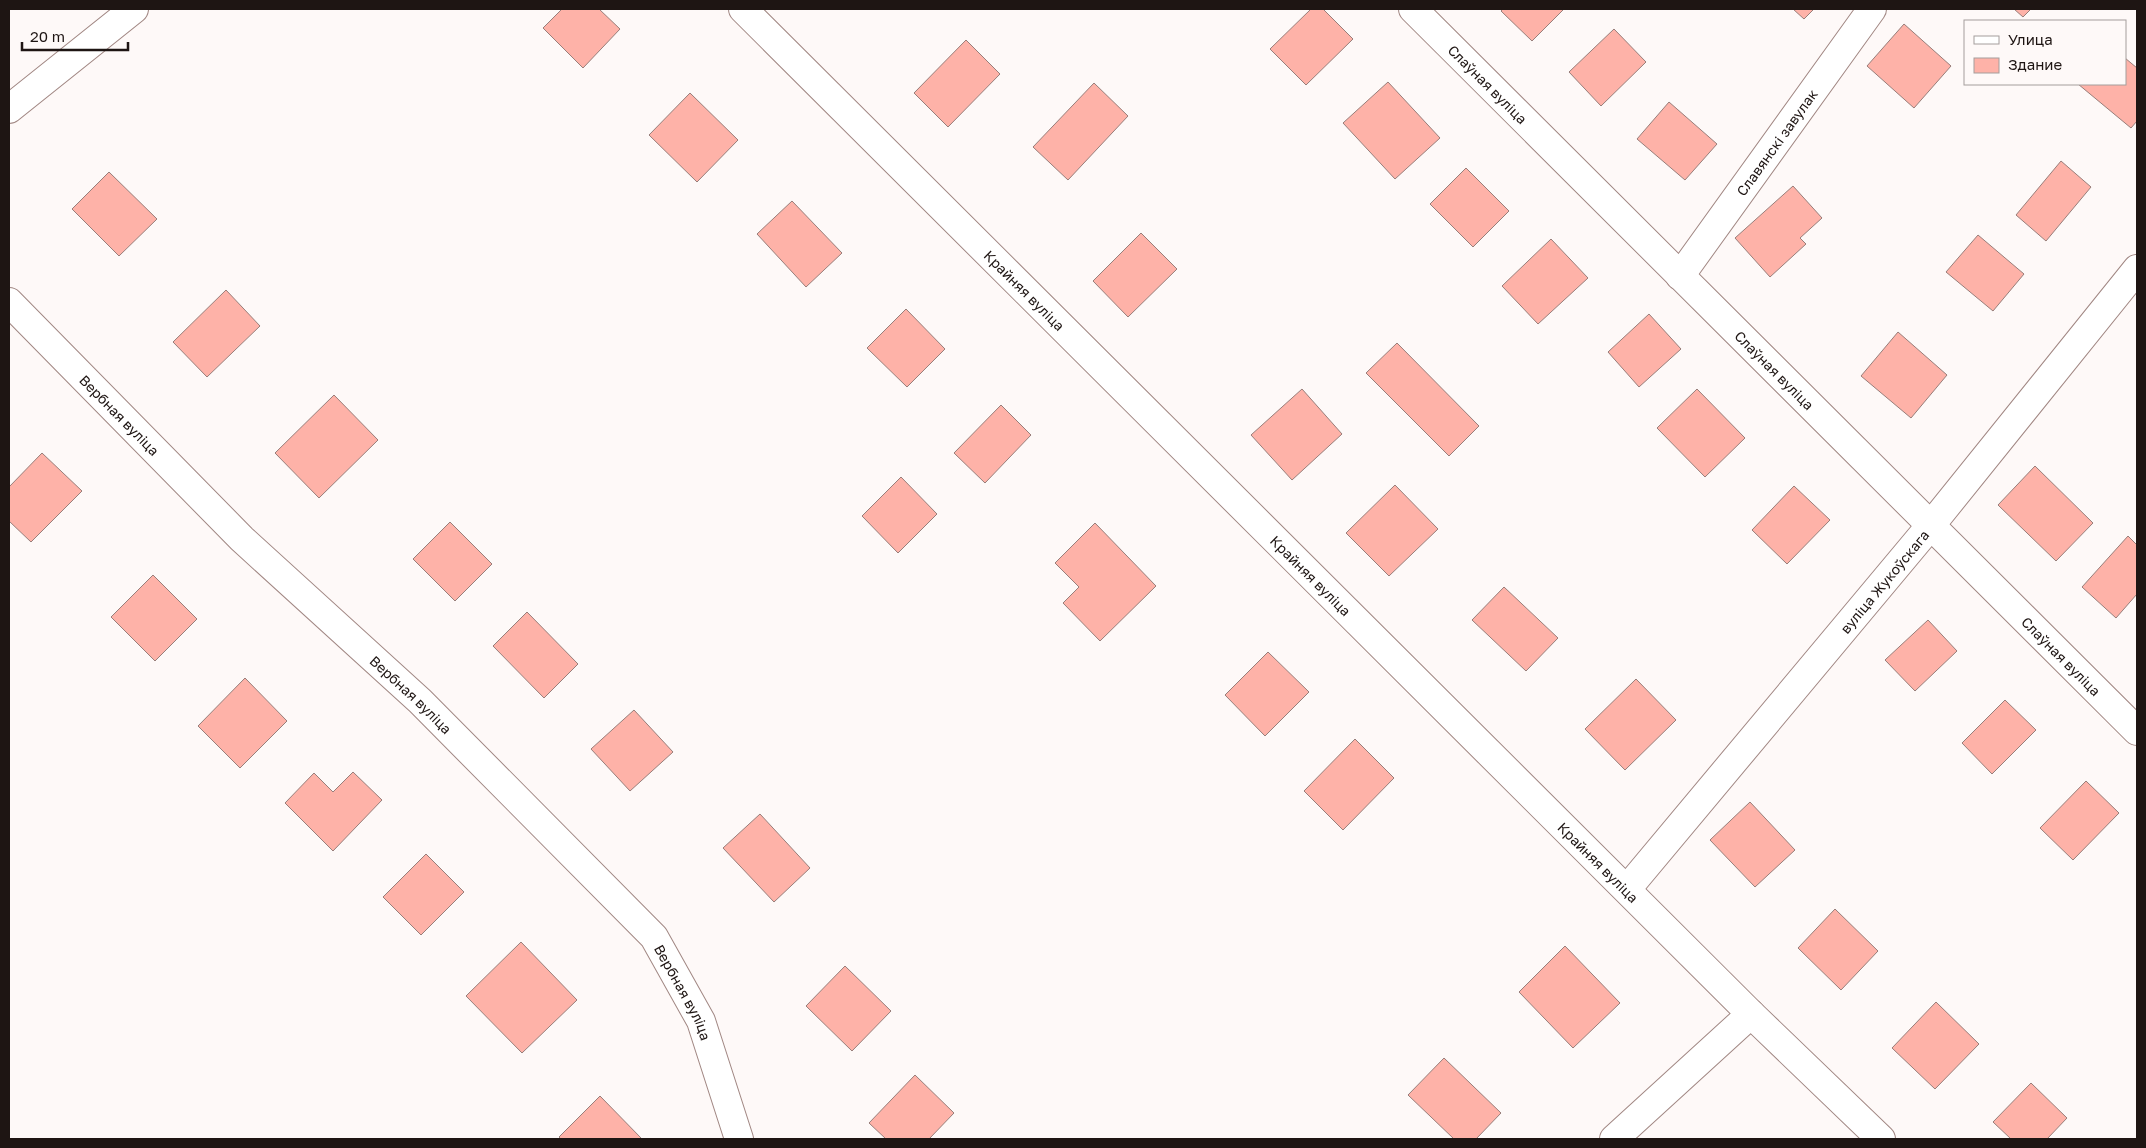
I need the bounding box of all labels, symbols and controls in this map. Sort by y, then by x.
scale bar [22,20,129,52]
legend [1964,20,2126,85]
text: 20 m [30,27,65,45]
text: Улица [2008,30,2053,48]
street label: Слаўная вуліца [1445,41,1531,127]
text: Здание [2008,55,2062,73]
street label: Славянскі завулак [1732,85,1820,199]
street label: Крайняя вуліца [981,246,1069,334]
street label: Слаўная вуліца [1732,327,1818,413]
street label: Вербная вуліца [76,371,163,459]
street label: вуліца Жукоўскага [1836,526,1932,636]
street label: Крайняя вуліца [1267,532,1355,619]
street label: Слаўная вуліца [2019,613,2105,699]
street label: Вербная вуліца [367,651,456,737]
street label: Крайняя вуліца [1555,818,1642,906]
street label: Вербная вуліца [651,941,715,1042]

